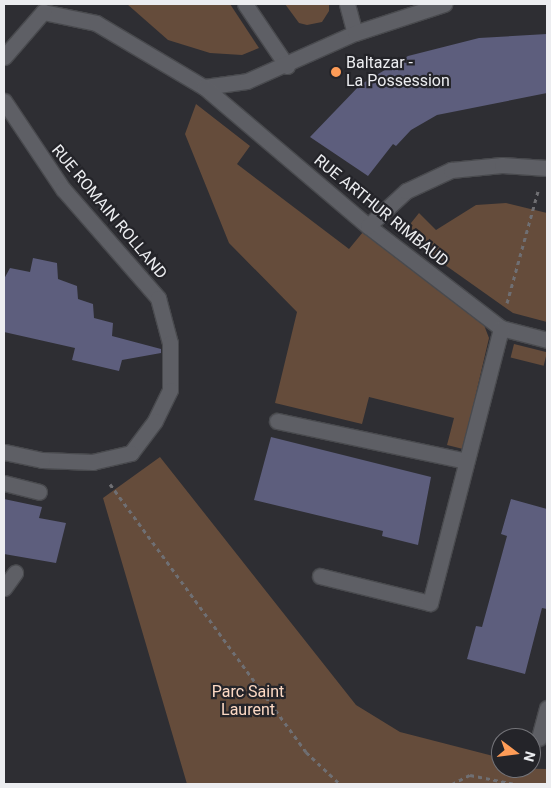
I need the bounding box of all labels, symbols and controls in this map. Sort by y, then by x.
place label: Baltazar - La Possession [346,53,450,91]
marker: Baltazar - La Possession [330,66,342,78]
street label: RUE ROMAIN ROLLAND [47,141,171,283]
street label: RUE ARTHUR RIMBAUD [310,151,452,271]
park label: Parc Saint Laurent [212,682,284,720]
north arrow [491,728,541,778]
text: N [521,750,539,763]

